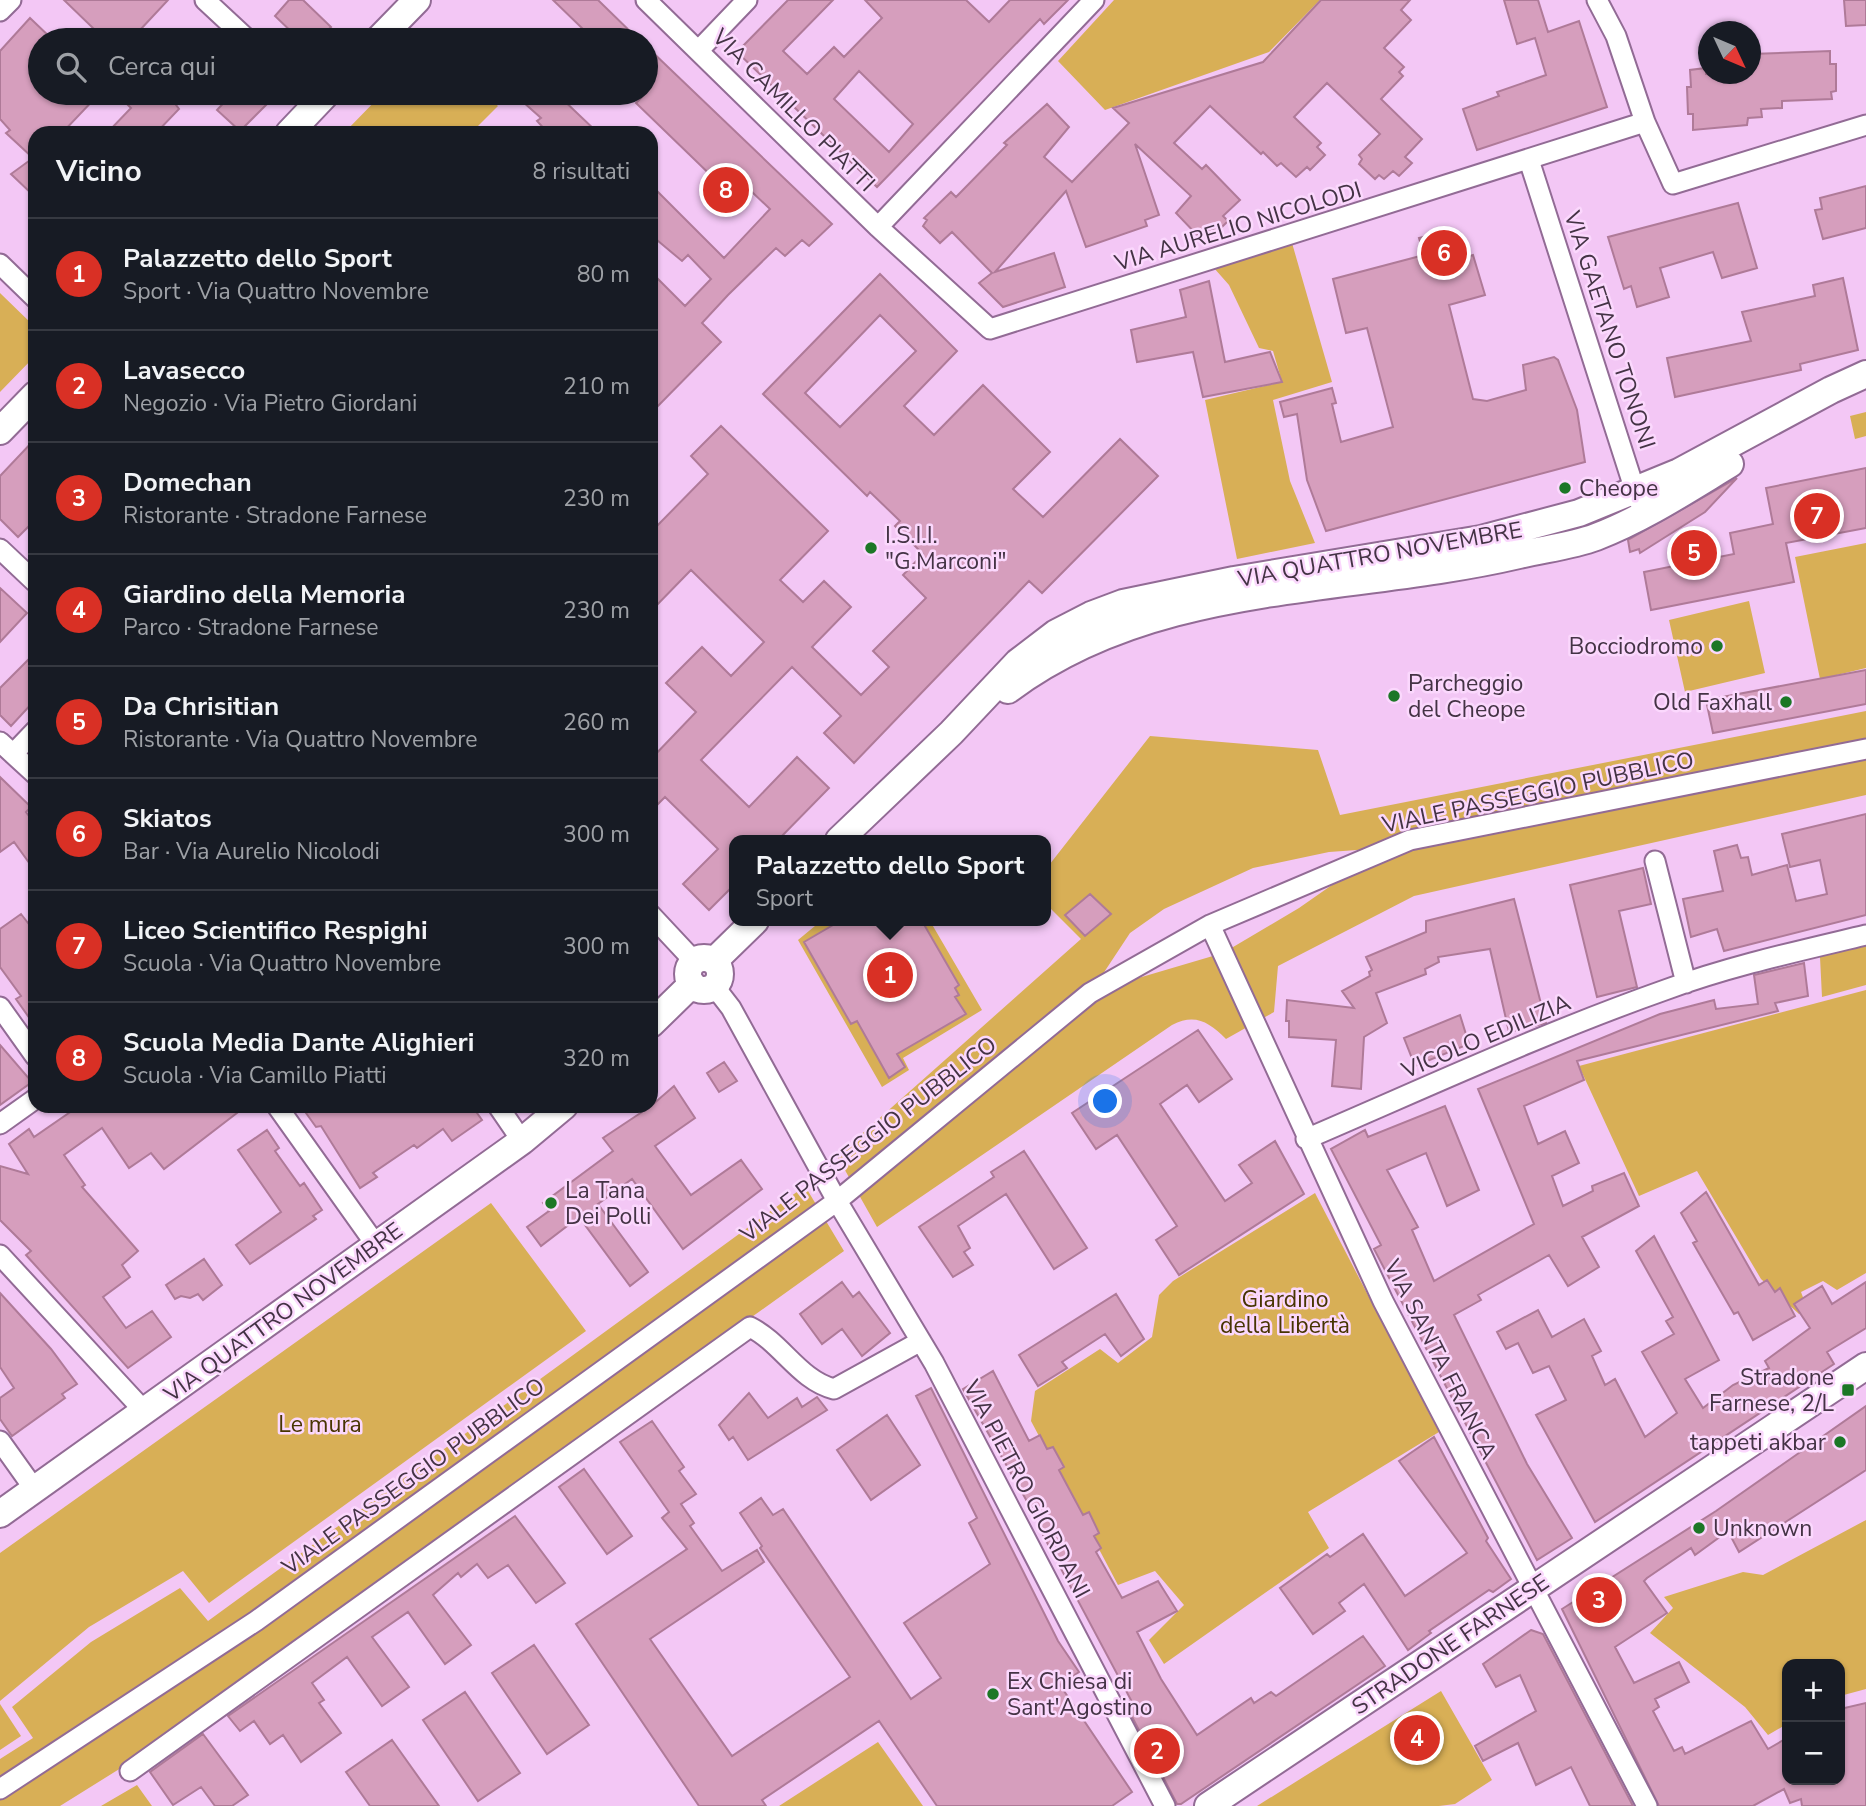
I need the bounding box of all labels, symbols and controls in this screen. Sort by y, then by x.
street label: VIA CAMILLO PIATTI [705,21,882,199]
north arrow [1698,21,1761,84]
search box [28,28,658,105]
icon: search [52,48,90,86]
text: Cerca qui [108,49,216,84]
text: Vicino [56,151,142,192]
text: 8 risultati [533,156,630,187]
pin: 8 [703,164,749,216]
street label: VIA AURELIO NICOLODI [1110,174,1365,279]
street label: VIA GAETANO TONONI [1556,206,1663,453]
pin: 6 [1421,227,1467,279]
text: Palazzetto dello Sport [123,241,392,276]
text: 1 [72,259,86,290]
text: 80 m [577,259,630,290]
text: Sport · Via Quattro Novembre [123,276,429,307]
text: Lavasecco [123,353,245,388]
text: 2 [72,371,86,402]
text: 210 m [563,371,630,402]
text: Negozio · Via Pietro Giordani [123,388,417,419]
text: Domechan [123,465,252,500]
place label: Cheope [1579,473,1658,504]
marker: Cheope [1557,480,1573,496]
text: 3 [72,483,86,514]
text: 230 m [563,483,630,514]
pin: 7 [1794,490,1840,542]
text: Ristorante · Stradone Farnese [123,500,427,531]
street label: VIA QUATTRO NOVEMBRE [1235,514,1525,595]
place label: I.S.I.I. "G.Marconi" [885,520,1006,577]
pin: 5 [1671,527,1717,579]
marker: I.S.I.I. "G.Marconi" [863,540,879,556]
text: Giardino della Memoria [123,577,405,612]
text: 4 [72,595,86,626]
text: 230 m [563,595,630,626]
text: Parco · Stradone Farnese [123,612,379,643]
place label: Bocciodromo [1569,631,1703,662]
marker: Bocciodromo [1709,638,1725,654]
place label: Parcheggio del Cheope [1408,668,1526,725]
place label: Old Faxhall [1653,687,1772,718]
marker: Parcheggio del Cheope [1386,688,1402,704]
text: Da Chrisitian [123,689,279,724]
marker: Old Faxhall [1778,694,1794,710]
text: 5 [72,707,86,738]
text: 260 m [563,707,630,738]
text: Ristorante · Via Quattro Novembre [123,724,478,755]
street label: VIALE PASSEGGIO PUBBLICO [1379,744,1697,841]
text: Skiatos [123,801,212,836]
text: 6 [72,819,86,850]
text: 300 m [563,819,630,850]
popup [729,835,1051,926]
text: Bar · Via Aurelio Nicolodi [123,836,380,867]
text: Palazzetto dello Sport [756,848,1024,883]
text: Sport [756,883,813,914]
text: Liceo Scientifico Respighi [123,913,428,948]
text: 7 [72,931,86,962]
text: 300 m [563,931,630,962]
text: Scuola · Via Quattro Novembre [123,948,441,979]
pin: 1 [867,949,913,1001]
street label: VICOLO EDILIZIA [1396,987,1576,1086]
text: Scuola Media Dante Alighieri [123,1025,474,1060]
street label: VIALE PASSEGGIO PUBBLICO [733,1029,1003,1250]
text: 8 [72,1043,86,1074]
text: 320 m [563,1043,630,1074]
text: Scuola · Via Camillo Piatti [123,1060,387,1091]
your location [1088,1084,1122,1118]
place label: La Tana Dei Polli [565,1175,651,1232]
marker: La Tana Dei Polli [543,1195,559,1211]
street label: VIA QUATTRO NOVEMBRE [157,1215,409,1410]
street label: VIA SANTA FRANCA [1376,1253,1505,1465]
park label: Giardino della Libertà [1220,1284,1350,1341]
place label: Stradone Farnese, 2/L [1709,1362,1835,1419]
street label: VIALE PASSEGGIO PUBBLICO [275,1370,551,1583]
street label: VIA PIETRO GIORDANI [955,1374,1097,1604]
marker: Stradone Farnese, 2/L [1840,1382,1856,1398]
park label: Le mura [278,1409,362,1440]
place label: tappeti akbar [1690,1427,1827,1458]
marker: tappeti akbar [1832,1434,1848,1450]
place label: Unknown [1713,1513,1812,1544]
marker: Unknown [1691,1520,1707,1536]
street label: STRADONE FARNESE [1346,1567,1555,1722]
pin: 3 [1576,1574,1622,1626]
map controls [1782,1659,1845,1785]
button: + [1782,1659,1845,1722]
place label: Ex Chiesa di Sant'Agostino [1007,1666,1153,1723]
marker: Ex Chiesa di Sant'Agostino [985,1686,1001,1702]
pin: 4 [1394,1712,1440,1764]
button: − [1782,1722,1845,1785]
pin: 2 [1134,1725,1180,1777]

